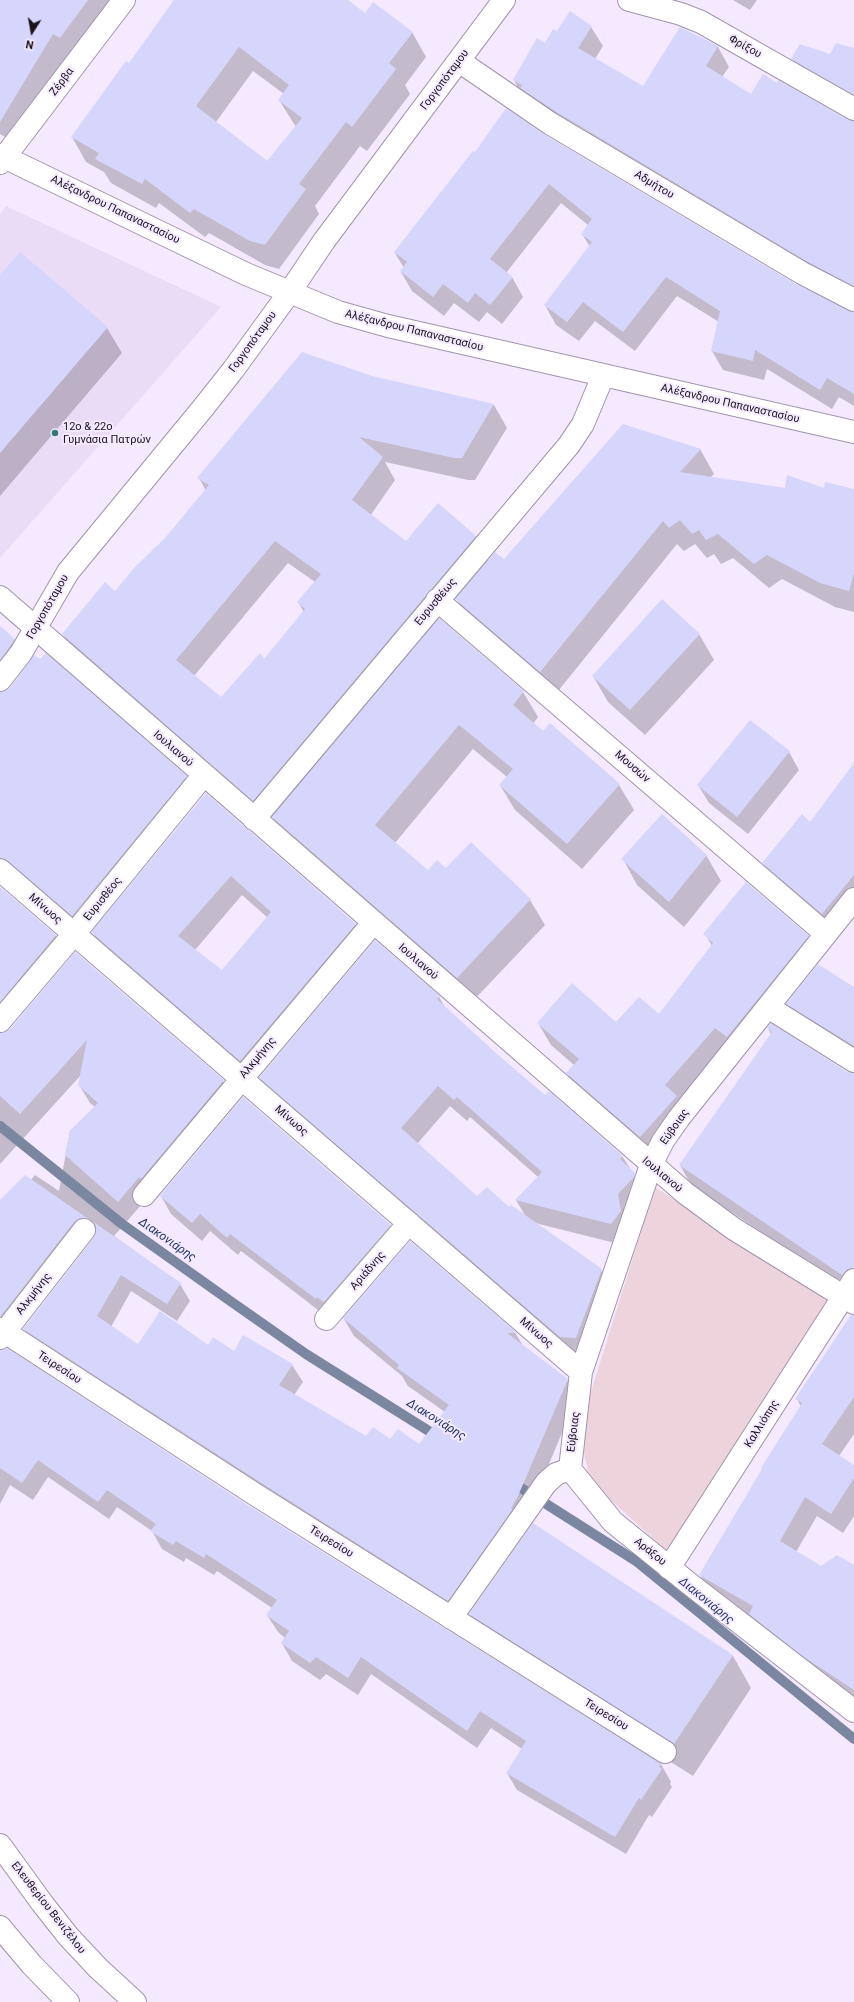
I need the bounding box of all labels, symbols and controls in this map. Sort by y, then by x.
north arrow [12,12,52,52]
street label: Φρίξου [726,33,764,61]
text: N [25,37,35,51]
street label: Γοργοπόταμου [418,47,472,113]
street label: Ζέρβα [47,65,77,99]
street label: Αδμήτου [632,168,676,202]
street label: Αλέξανδρου Παπαναστασίου [48,173,182,247]
street label: Αλέξανδρου Παπαναστασίου [343,307,485,355]
street label: Γοργοπόταμου [226,309,280,375]
street label: Αλέξανδρου Παπαναστασίου [659,382,801,426]
place label: 12ο & 22ο Γυμνάσια Πατρών [63,420,151,446]
marker: 12ο & 22ο Γυμνάσια Πατρών [50,428,60,438]
street label: Γοργοπόταμου [24,572,72,642]
street label: Ευρυσθέως [412,576,460,628]
street label: Ιουλιανού [150,728,196,770]
street label: Μουσών [612,748,652,786]
street label: Ευρισθέος [81,874,125,924]
street label: Μίνωος [26,891,64,927]
street label: Ιουλιανού [395,941,441,983]
street label: Αλκμήνης [237,1035,279,1081]
street label: Μίνωος [272,1103,310,1139]
street label: Εύβοιας [658,1107,692,1147]
street label: Ιουλιανού [639,1154,685,1196]
water label: Διακονιάρης [135,1215,199,1265]
street label: Αριάδνης [348,1249,388,1293]
street label: Αλκμήνης [14,1270,54,1318]
street label: Μίνωος [517,1315,555,1351]
street label: Τειρεσίου [35,1349,83,1387]
water label: Διακονιάρης [404,1396,468,1444]
street label: Καλλιόπης [742,1398,782,1450]
street label: Εύβοιας [565,1411,583,1453]
street label: Τειρεσίου [306,1523,356,1561]
street label: Αράξου [631,1535,669,1569]
water label: Διακονιάρης [675,1574,737,1628]
street label: Τειρεσίου [581,1696,631,1734]
street label: Ελευθερίου Βενιζέλου [8,1859,88,1957]

